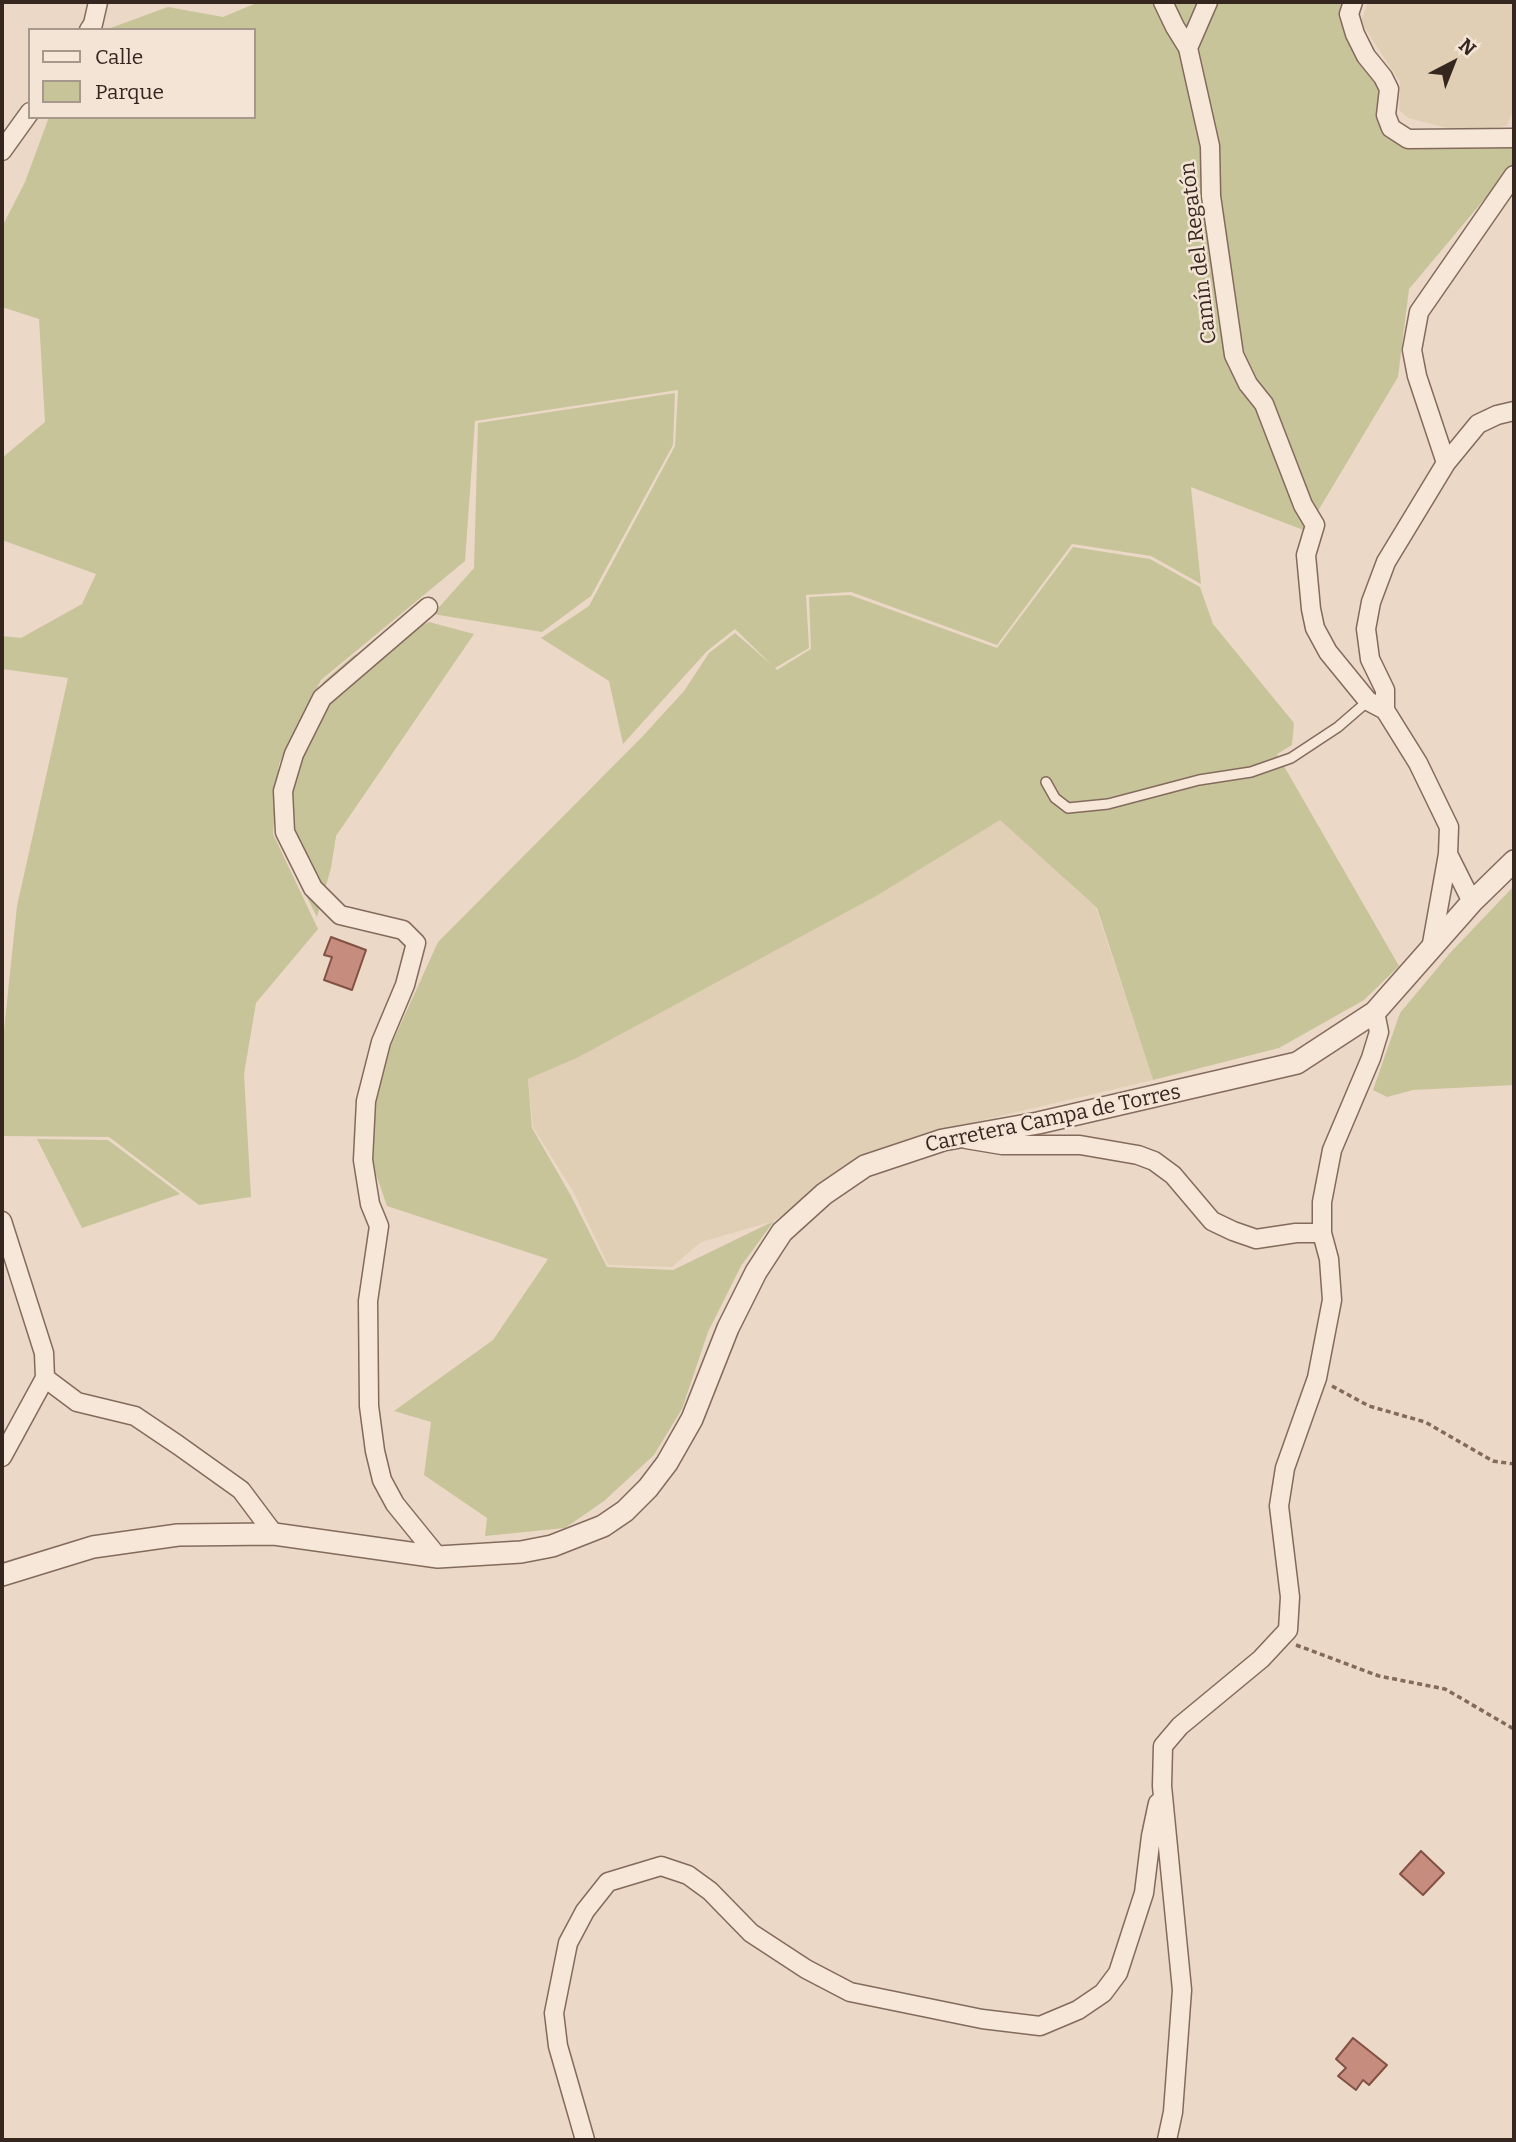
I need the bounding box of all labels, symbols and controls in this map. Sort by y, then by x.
legend [28,28,256,119]
north arrow [1418,28,1488,98]
text: N [1454,34,1481,60]
text: Calle [95,44,143,70]
text: Parque [95,79,164,105]
street label: Camín del Regatón [1175,161,1223,345]
street label: Carretera Campa de Torres [923,1080,1183,1158]

